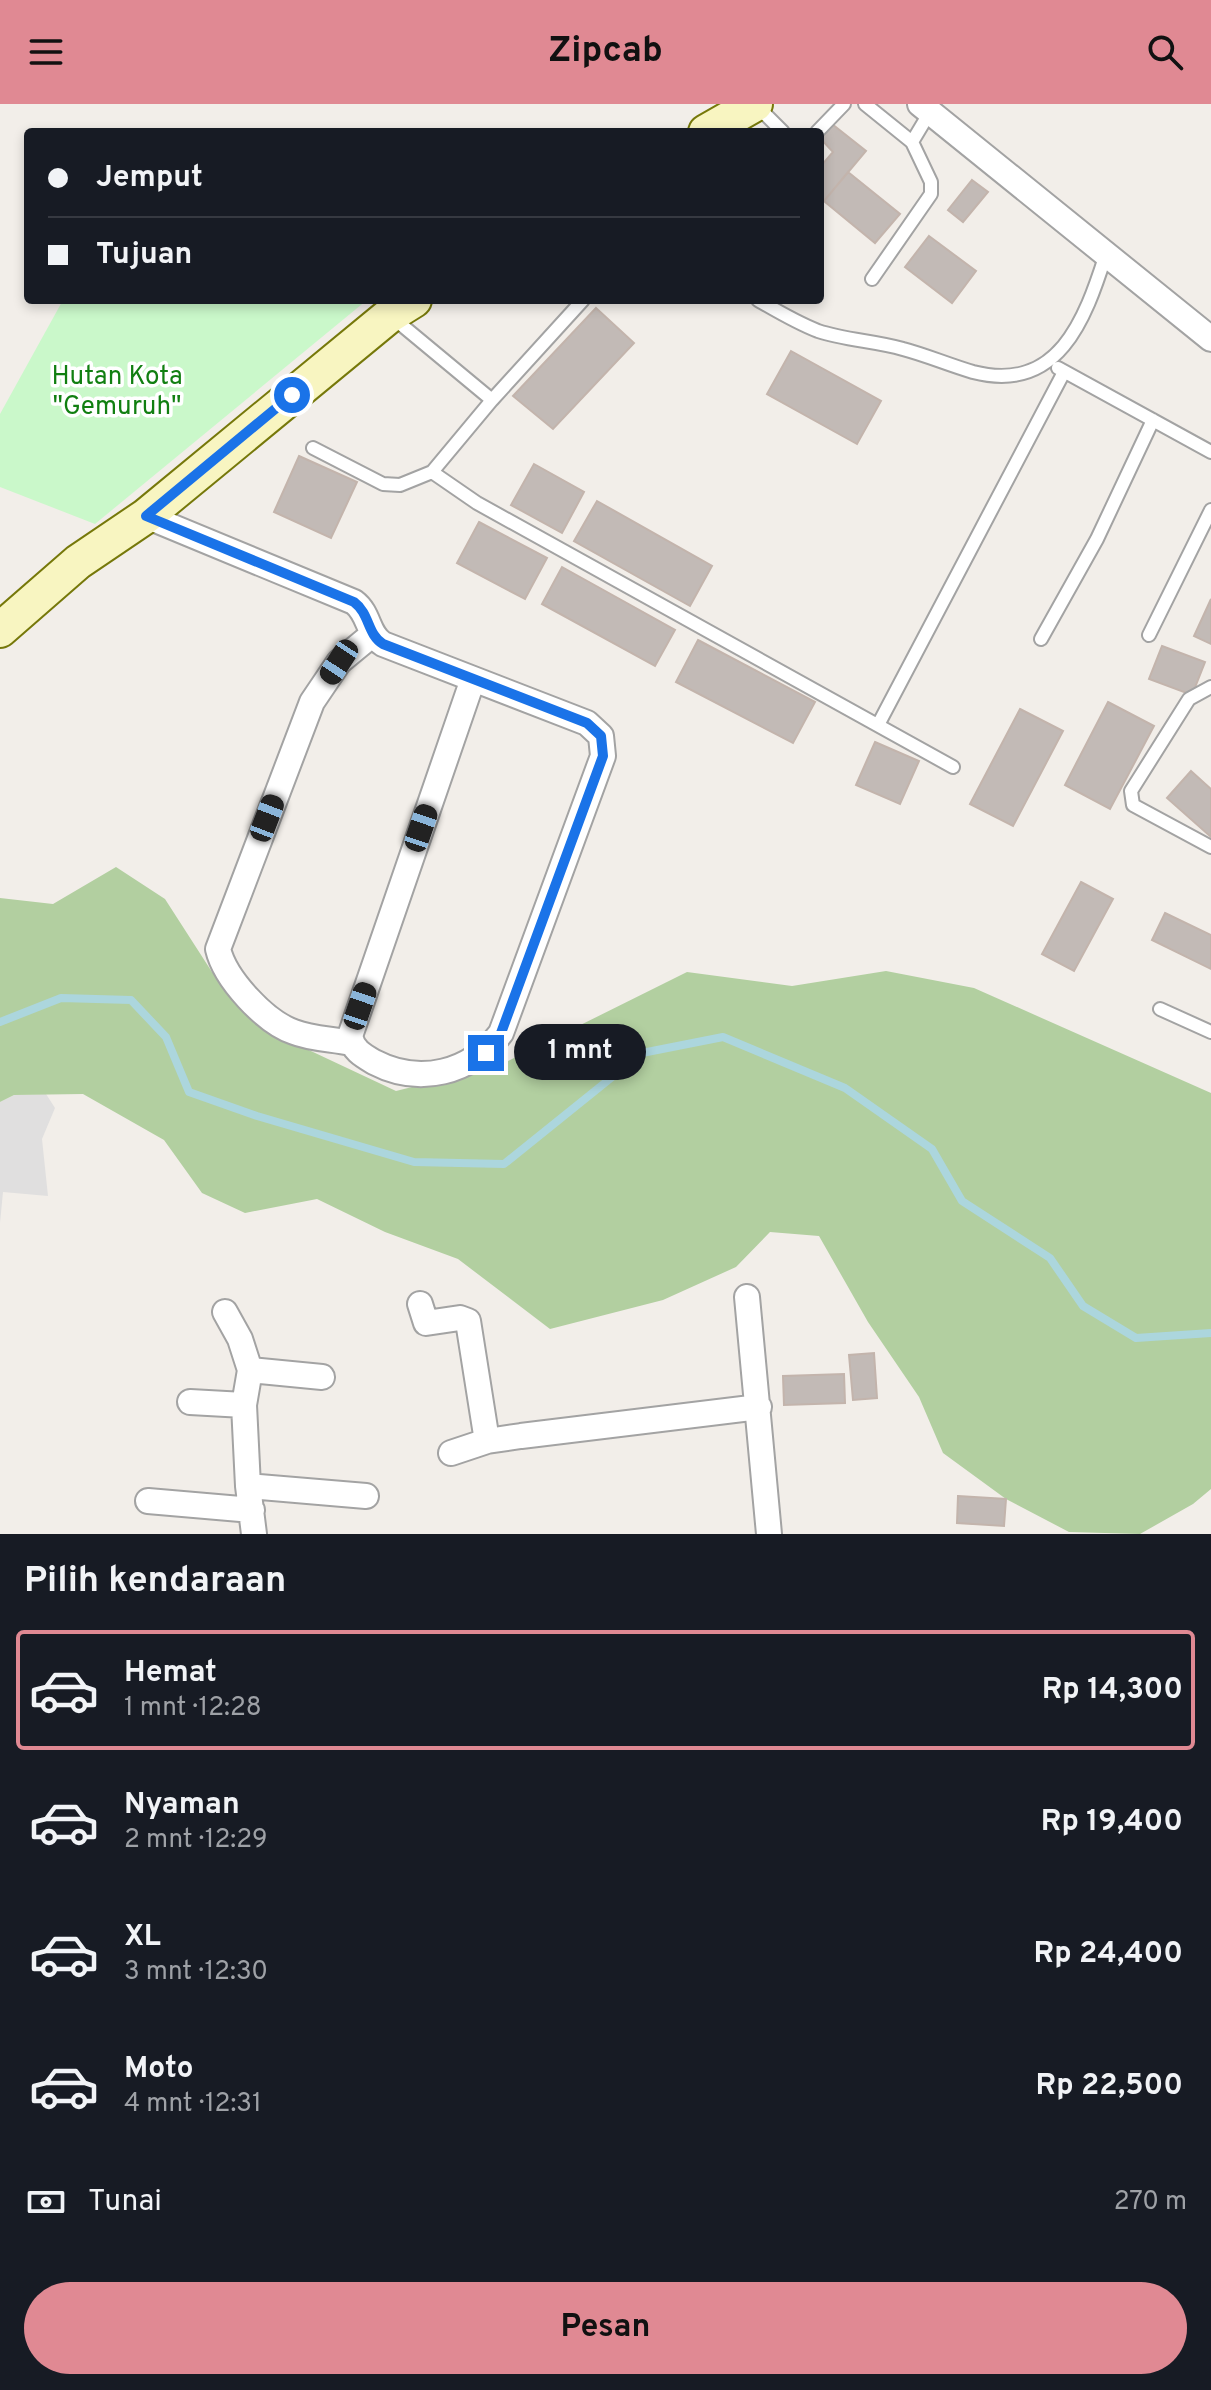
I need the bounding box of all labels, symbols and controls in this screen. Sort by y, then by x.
text: Zipcab [548,29,663,75]
icon: menu [24,30,68,74]
icon: search [1143,30,1187,74]
text: Jemput [96,160,203,197]
text: Tujuan [96,237,192,274]
park label: Hutan Kota "Gemuruh" [51,361,183,424]
route start [274,377,310,413]
car [316,635,362,689]
car [247,791,287,845]
car [402,801,440,855]
car [341,979,379,1033]
callout: 1 mnt [514,1025,646,1081]
route end [468,1035,504,1071]
text: 1 mnt [547,1035,613,1068]
text: Pilih kendaraan [24,1559,286,1605]
icon: car [28,1654,100,1726]
text: Hemat [124,1655,217,1692]
text: Rp 14,300 [1042,1672,1183,1709]
text: 1 mnt · 12:28 [124,1692,262,1725]
icon: car [28,1786,100,1858]
text: Nyaman [124,1787,240,1824]
text: Rp 19,400 [1041,1804,1183,1841]
text: 2 mnt · 12:29 [124,1824,268,1857]
icon: car [28,1918,100,1990]
text: XL [124,1919,161,1956]
text: Rp 24,400 [1034,1936,1183,1973]
text: 3 mnt · 12:30 [124,1956,268,1989]
icon: car [28,2050,100,2122]
text: Moto [124,2051,194,2088]
text: Rp 22,500 [1035,2068,1183,2105]
text: 4 mnt · 12:31 [124,2088,262,2121]
icon: cash [24,2180,68,2224]
text: Tunai [88,2184,162,2221]
text: 270 m [1114,2186,1187,2219]
button: Pesan [24,2282,1187,2374]

